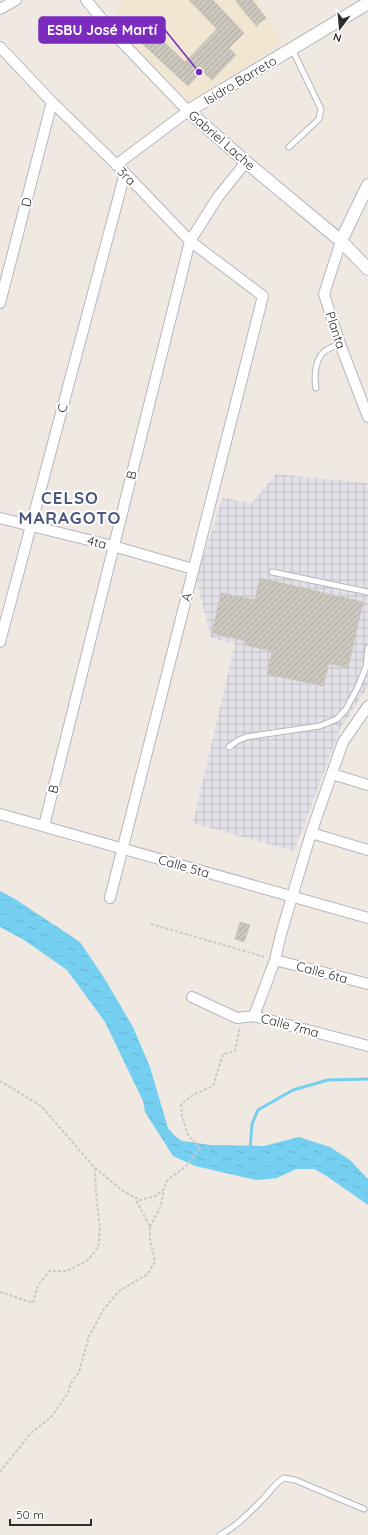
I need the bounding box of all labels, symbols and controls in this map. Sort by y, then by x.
north arrow [320,8,360,48]
callout: ESBU José Martí [39,17,165,43]
text: ESBU José Martí [47,21,158,39]
text: N [331,30,343,45]
street label: Isidro Barreto [201,52,279,108]
street label: Gabriel Lache [185,107,259,173]
street label: 3ra [114,163,140,189]
street label: D [17,196,35,208]
street label: Planta [322,309,350,351]
street label: C [53,401,71,414]
street label: B [122,469,140,481]
district label: CELSO MARAGOTO [19,487,121,528]
street label: 4ta [86,532,108,552]
street label: A [177,590,195,603]
street label: B [44,783,62,795]
street label: Calle 5ta [157,851,211,881]
street label: Calle 6ta [295,957,349,987]
street label: Calle 7ma [259,1010,321,1040]
scale bar [10,1501,91,1527]
text: 50 m [16,1507,44,1522]

